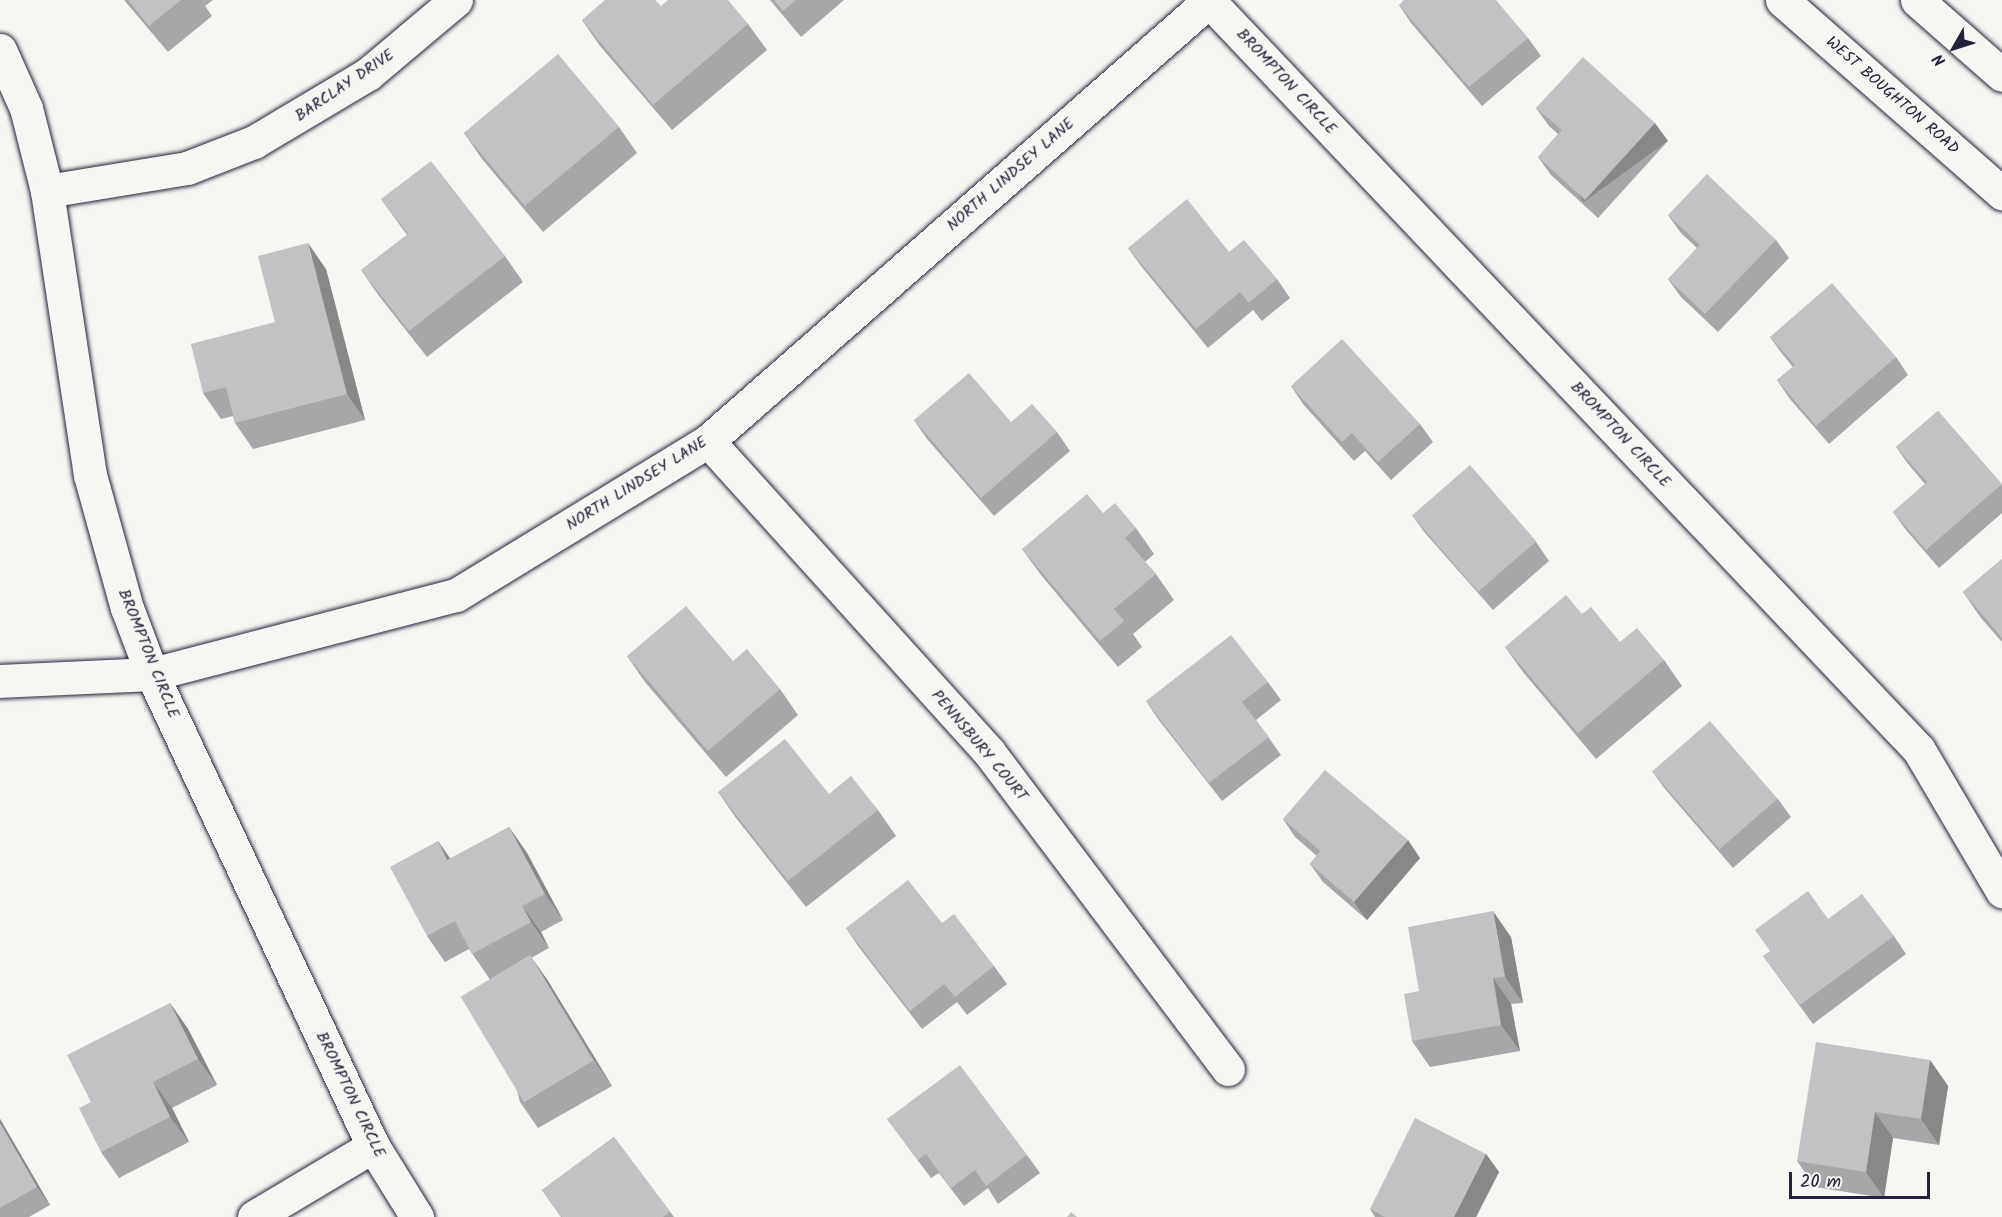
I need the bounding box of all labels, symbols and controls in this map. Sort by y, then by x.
north arrow [1924,18,1984,78]
street label: BROMPTON CIRCLE [1232,25,1340,139]
street label: WEST BOUGHTON ROAD [1821,33,1963,159]
street label: BARCLAY DRIVE [292,46,398,126]
street label: NORTH LINDSEY LANE [943,114,1079,236]
street label: BROMPTON CIRCLE [1566,378,1674,492]
street label: NORTH LINDSEY LANE [563,433,711,535]
street label: BROMPTON CIRCLE [113,587,183,721]
street label: PENNSBURY COURT [927,686,1031,806]
street label: BROMPTON CIRCLE [311,1029,389,1161]
scale bar [1792,1160,1933,1198]
text: 20 m [1800,1168,1841,1197]

